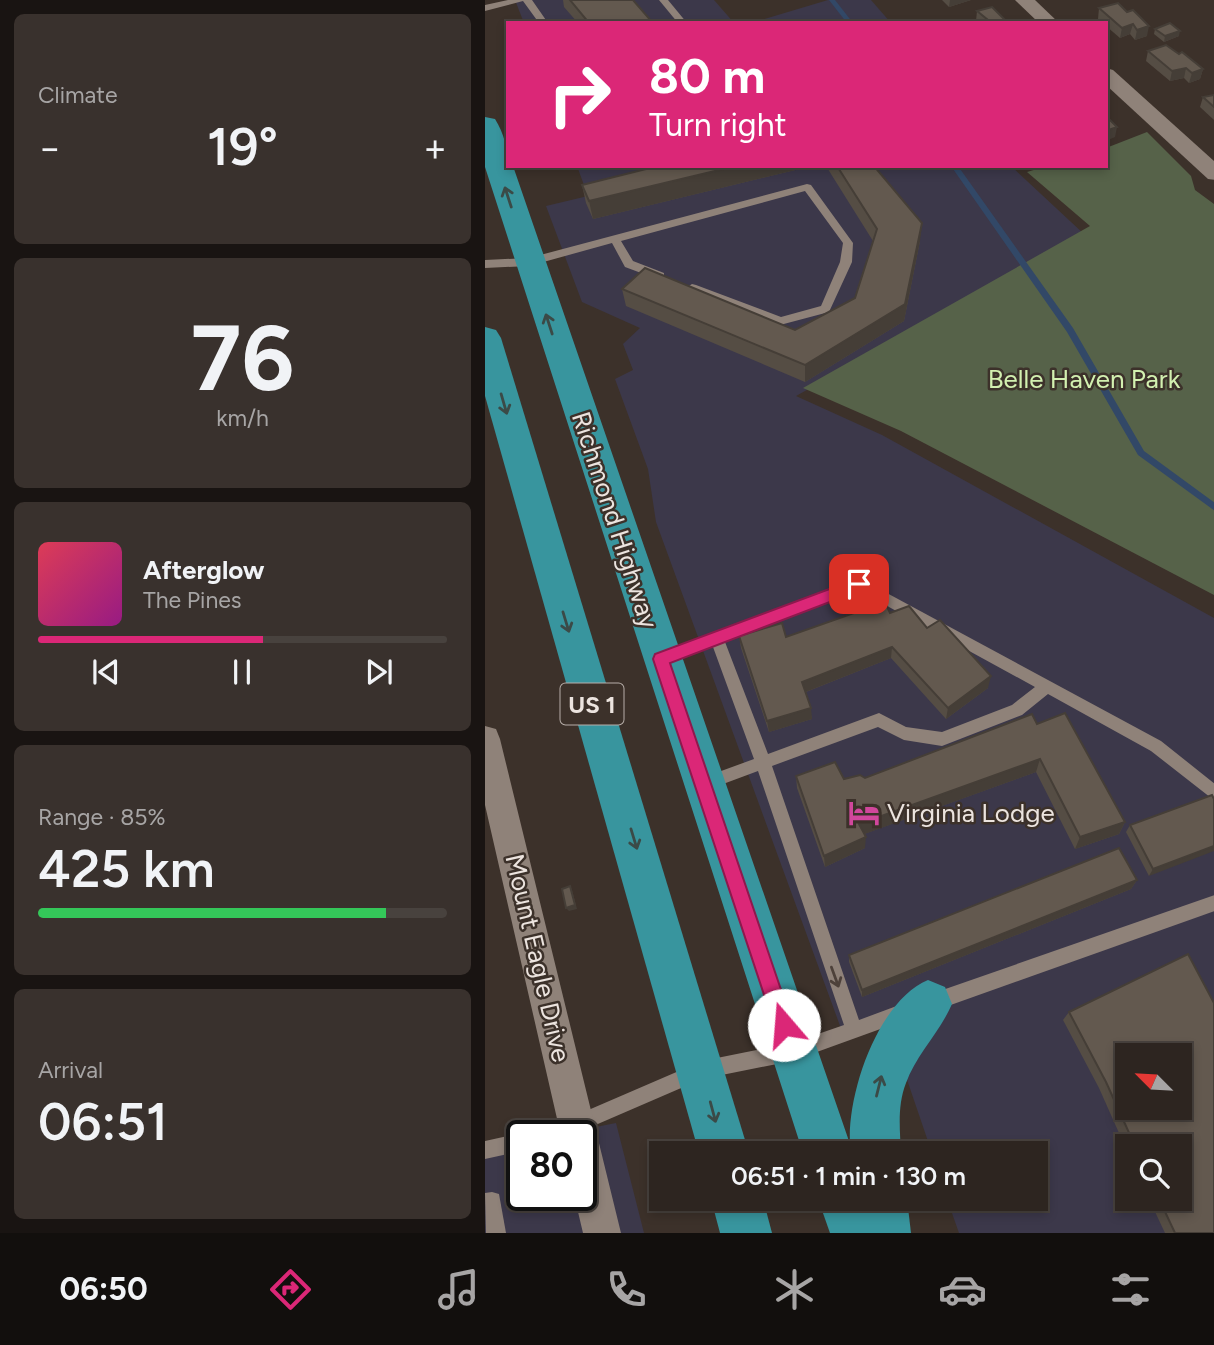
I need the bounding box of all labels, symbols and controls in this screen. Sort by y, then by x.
text: 80 m [649,46,765,105]
icon: right [534,49,625,140]
text: Climate [38,81,117,109]
text: Turn right [649,106,787,144]
text: 19° [207,116,278,178]
text: − [38,125,62,171]
text: + [423,125,447,171]
one-way arrow [501,187,513,209]
text: 76 [191,304,294,413]
one-way arrow [542,313,555,335]
park label: Belle Haven Park [988,363,1181,395]
one-way arrow [498,392,511,414]
text: km/h [216,404,269,432]
street label: Richmond Highway [565,407,665,633]
text: Afterglow [143,554,265,586]
pin [829,554,889,614]
icon: arrive [840,565,878,603]
text: The Pines [143,586,242,614]
one-way arrow [561,611,574,633]
icon: previous [87,653,125,691]
icon: pause [223,653,261,691]
icon: next [360,653,398,691]
road number: US 1 [561,684,623,724]
hotel icon: Virginia Lodge [847,796,881,830]
place label: Virginia Lodge [887,797,1055,829]
text: Range · 85% [38,803,166,831]
one-way arrow [629,828,642,850]
text: 425 km [38,838,215,900]
street label: Mount Eagle Drive [498,851,578,1065]
one-way arrow [830,965,842,987]
position arrow [747,988,821,1062]
north arrow [1115,1043,1192,1120]
map controls [1115,1043,1192,1211]
text: Arrival [38,1056,103,1084]
one-way arrow [873,1075,886,1098]
text: 06:51 [38,1091,168,1153]
one-way arrow [707,1100,720,1122]
speed limit sign: 80 [506,1120,597,1211]
button: search [1115,1134,1192,1211]
text: 06:51 · 1 min · 130 m [731,1160,966,1192]
icon: directions [266,1265,315,1314]
icon: music [434,1265,483,1314]
icon: phone [602,1265,651,1314]
icon: climate [770,1265,819,1314]
icon: car [938,1265,987,1314]
icon: filters [1106,1265,1155,1314]
text: 06:50 [59,1270,148,1308]

